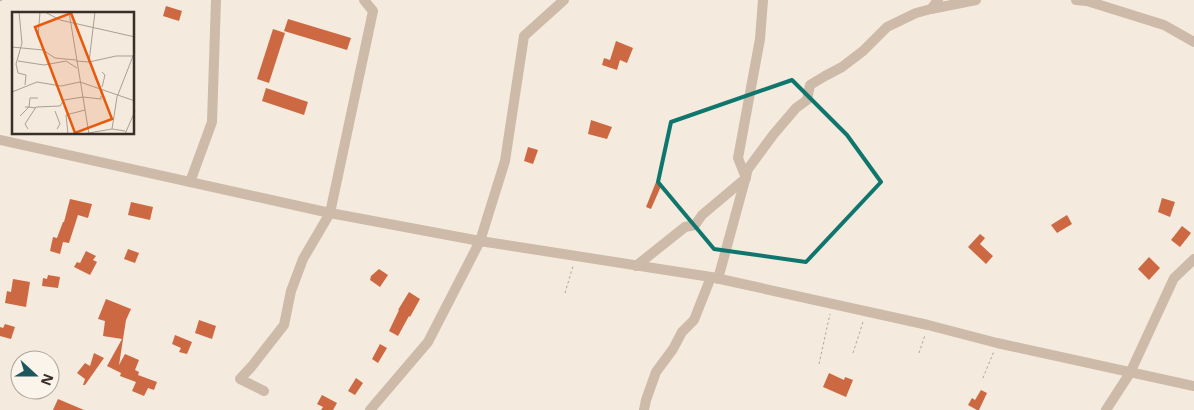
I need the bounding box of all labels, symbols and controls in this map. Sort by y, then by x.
inset map [12,12,135,135]
north arrow [10,350,60,400]
text: N [37,371,59,389]

